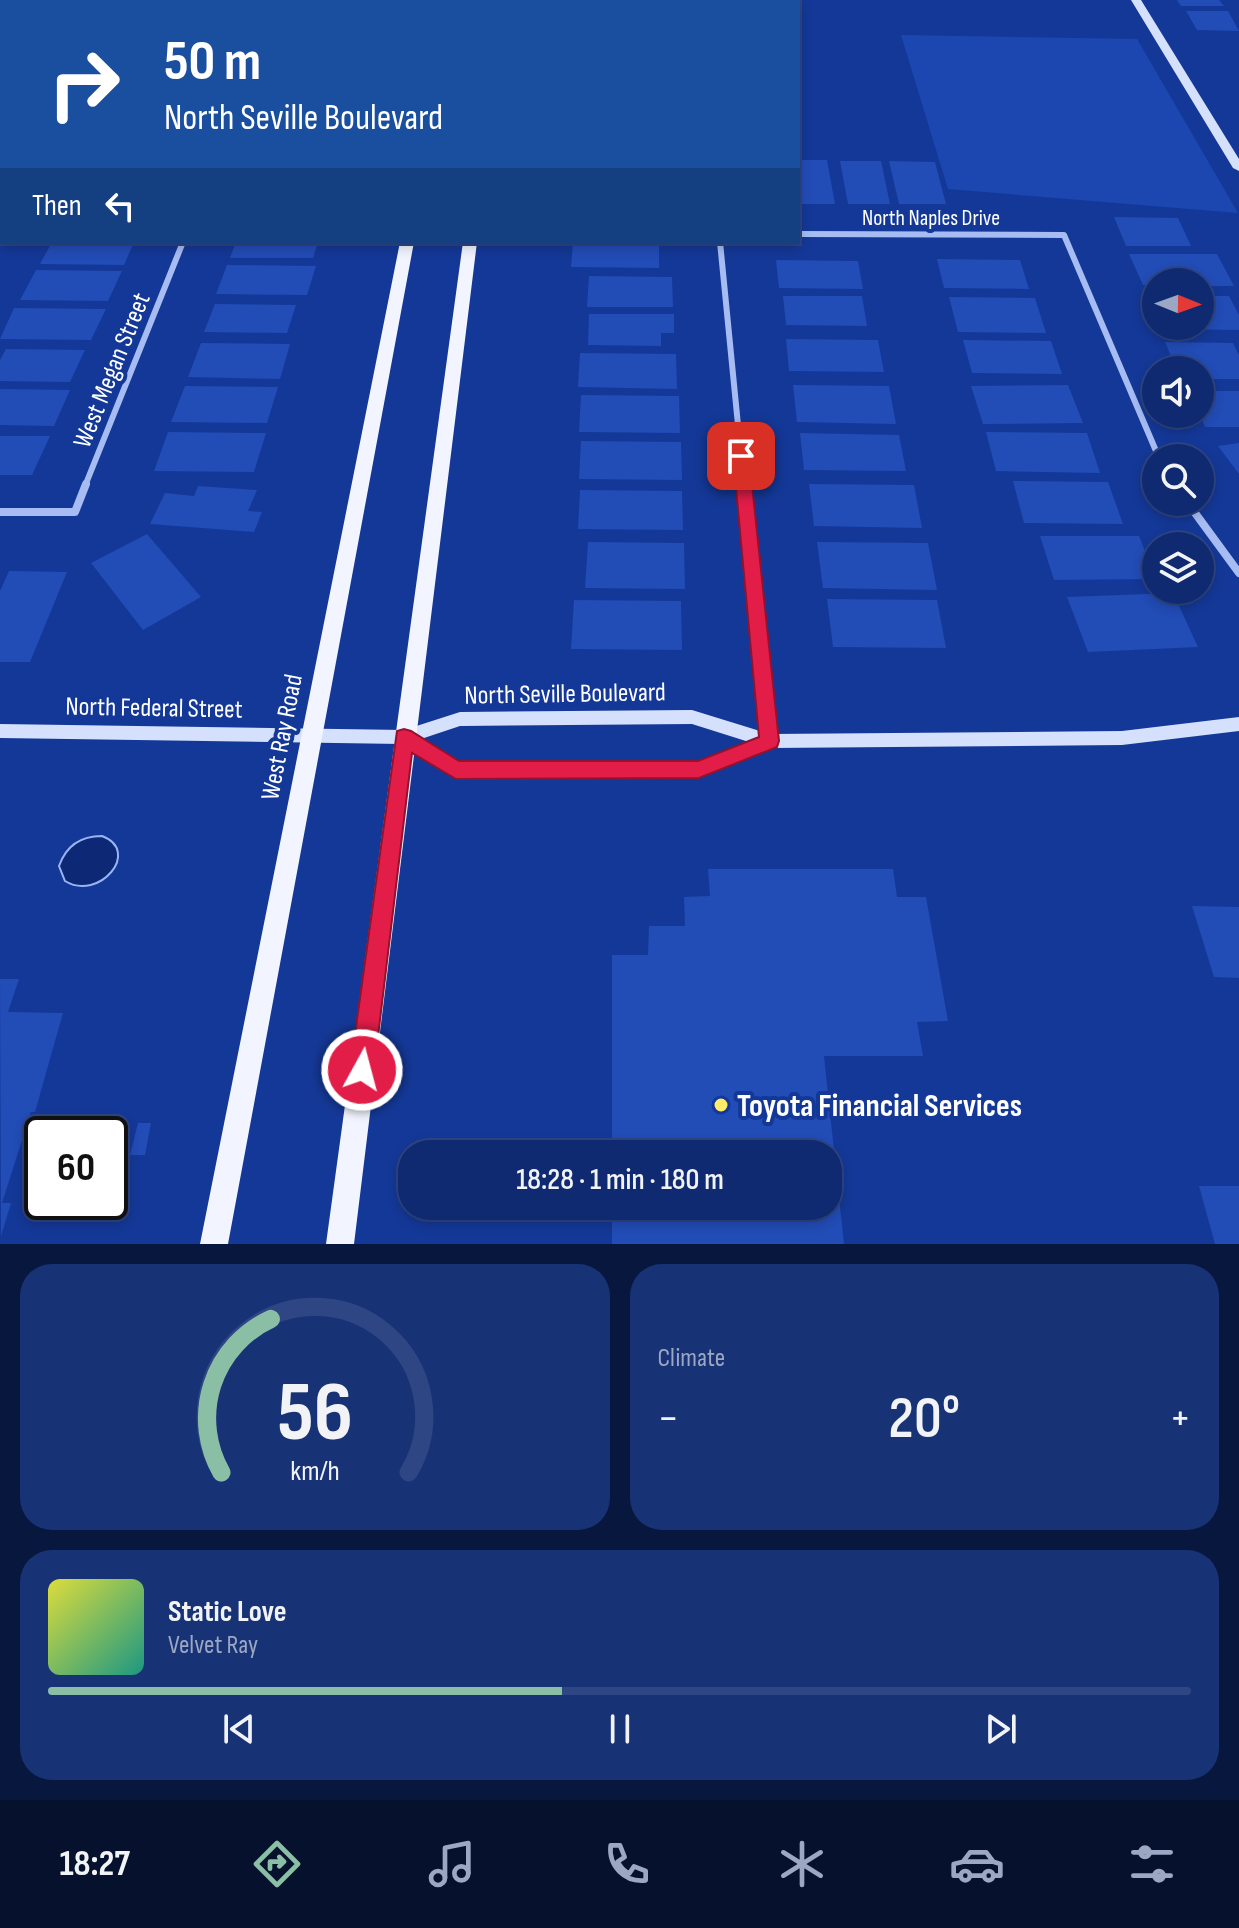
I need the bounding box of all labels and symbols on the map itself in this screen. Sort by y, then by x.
street label: North Naples Drive [862,205,1000,232]
north arrow [1142,268,1214,340]
street label: West Megan Street [67,288,158,453]
pin [707,422,775,490]
street label: West Ray Road [255,672,310,803]
street label: North Seville Boulevard [464,677,666,712]
street label: North Federal Street [65,691,243,726]
position arrow [320,1028,404,1112]
place label: Toyota Financial Services [737,1087,1022,1126]
marker: Toyota Financial Services [712,1096,730,1114]
speed limit sign: 60 [24,1116,128,1220]

